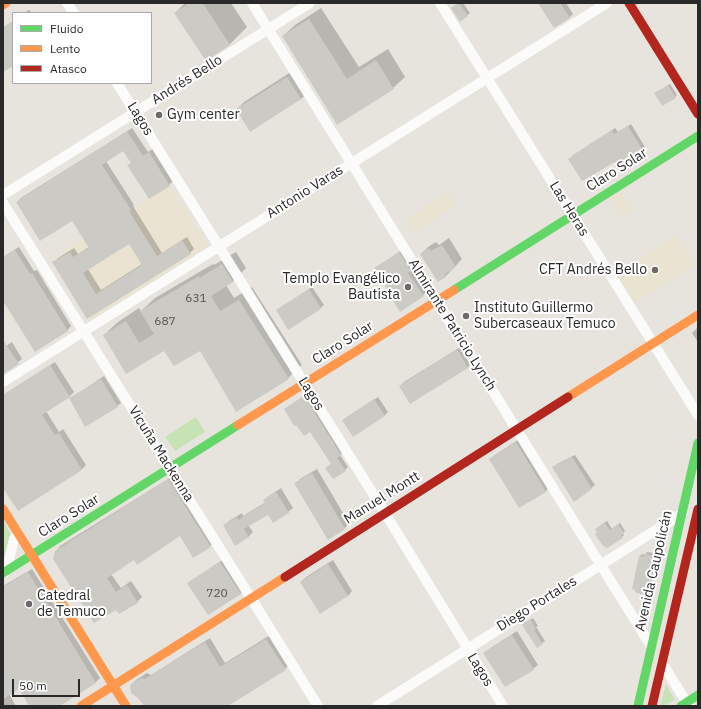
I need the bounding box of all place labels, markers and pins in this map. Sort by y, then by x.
place label: Gym center [167,107,240,123]
marker: Gym center [154,110,164,120]
place label: CFT Andrés Bello [539,262,647,278]
marker: CFT Andrés Bello [650,265,660,275]
place label: Templo Evangélico Bautista [282,271,400,304]
marker: Templo Evangélico Bautista [403,282,413,292]
place label: Instituto Guillermo Subercaseaux Temuco [474,300,616,332]
marker: Instituto Guillermo Subercaseaux Temuco [461,311,471,321]
place label: Catedral de Temuco [37,588,106,620]
marker: Catedral de Temuco [24,599,34,609]

